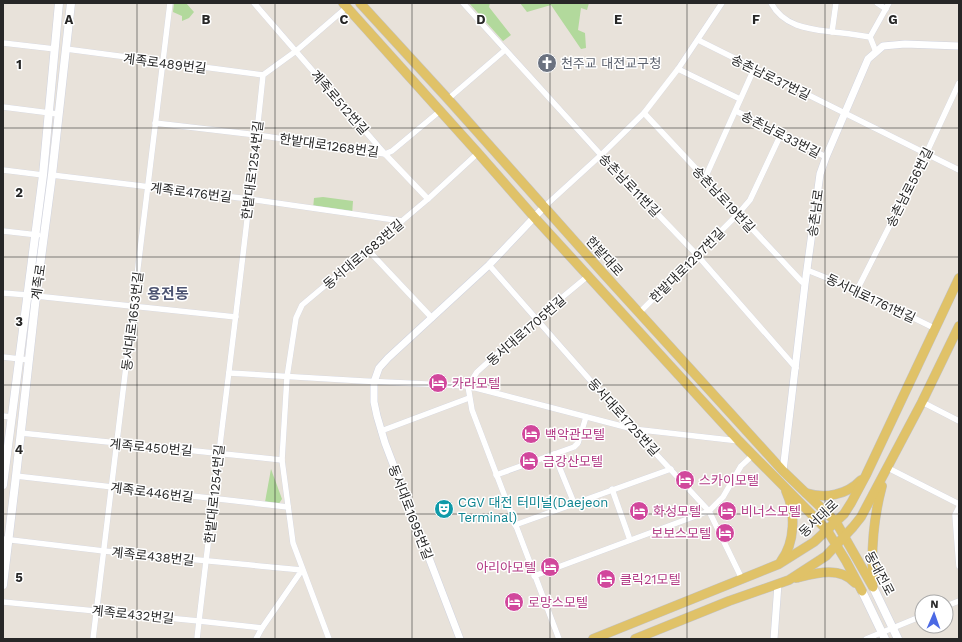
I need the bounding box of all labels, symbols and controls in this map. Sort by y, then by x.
text: A [65,12,74,27]
text: B [202,12,211,27]
text: C [340,12,349,27]
text: D [476,12,486,27]
text: E [614,12,622,27]
text: F [752,12,760,27]
text: G [888,12,898,27]
street label: 계족로489번길 [122,51,207,76]
church icon: 천주교 대전교구청 [536,52,558,74]
street label: 송촌남로37번길 [729,52,813,103]
place label: 천주교 대전교구청 [561,56,661,71]
text: 1 [16,57,22,72]
street label: 계족로512번길 [308,67,372,137]
street label: 송촌남로33번길 [739,108,823,161]
street label: 한밭대로1254번길 [239,120,266,221]
street label: 한밭대로1268번길 [278,131,380,160]
street label: 송촌남로56번길 [883,145,936,229]
street label: 송촌남로11번길 [596,151,663,220]
street label: 송촌남로19번길 [689,163,758,235]
street label: 계족로476번길 [149,180,233,205]
text: 2 [15,185,23,200]
street label: 송촌남로 [805,188,826,238]
street label: 동서대로1683번길 [320,216,406,292]
street label: 한밭대로1297번길 [647,225,728,306]
street label: 한밭대로 [583,234,626,279]
street label: 계족로 [29,263,48,301]
street label: 동서대로1653번길 [119,271,146,372]
street label: 동서대로1761번길 [824,271,918,326]
district label: 용전동 [147,285,189,303]
street label: 동서대로1705번길 [484,292,569,369]
text: 3 [15,314,23,329]
hotel icon: 카라모텔 [427,372,449,394]
street label: 동서대로1725번길 [585,375,662,459]
place label: 카라모텔 [452,376,500,391]
hotel icon: 백악관모텔 [520,423,542,445]
place label: 백악관모텔 [545,427,605,442]
street label: 계족로450번길 [109,436,193,459]
text: 4 [15,442,24,457]
street label: 한밭대로1254번길 [202,444,227,545]
hotel icon: 금강산모텔 [518,450,540,472]
place label: 금강산모텔 [543,454,603,469]
street label: 동서대로1695번길 [386,463,436,562]
hotel icon: 스카이모텔 [674,469,696,491]
place label: 스카이모텔 [699,473,759,488]
street label: 계족로446번길 [110,480,194,505]
place label: CGV 대전 터미널(Daejeon Terminal) [458,495,608,525]
street label: 동서대로 [796,497,841,540]
theatre icon: CGV 대전 터미널(Daejeon Terminal) [433,498,455,520]
hotel icon: 화성모텔 [628,500,650,522]
hotel icon: 비너스모텔 [716,500,738,522]
place label: 화성모텔 [653,504,701,519]
place label: 비너스모텔 [741,504,801,519]
hotel icon: 보보스모텔 [714,522,736,544]
place label: 보보스모텔 [651,526,711,541]
street label: 계족로438번길 [111,545,195,568]
street label: 동대전로 [862,549,897,598]
hotel icon: 아리아모텔 [539,556,561,578]
place label: 아리아모텔 [476,560,536,575]
hotel icon: 클릭21모텔 [595,568,617,590]
text: 5 [15,570,23,585]
place label: 클릭21모텔 [620,572,681,587]
hotel icon: 로망스모텔 [503,591,525,613]
north arrow [914,594,954,634]
place label: 로망스모텔 [528,595,588,610]
text: N [930,598,939,611]
street label: 계족로432번길 [91,603,175,626]

